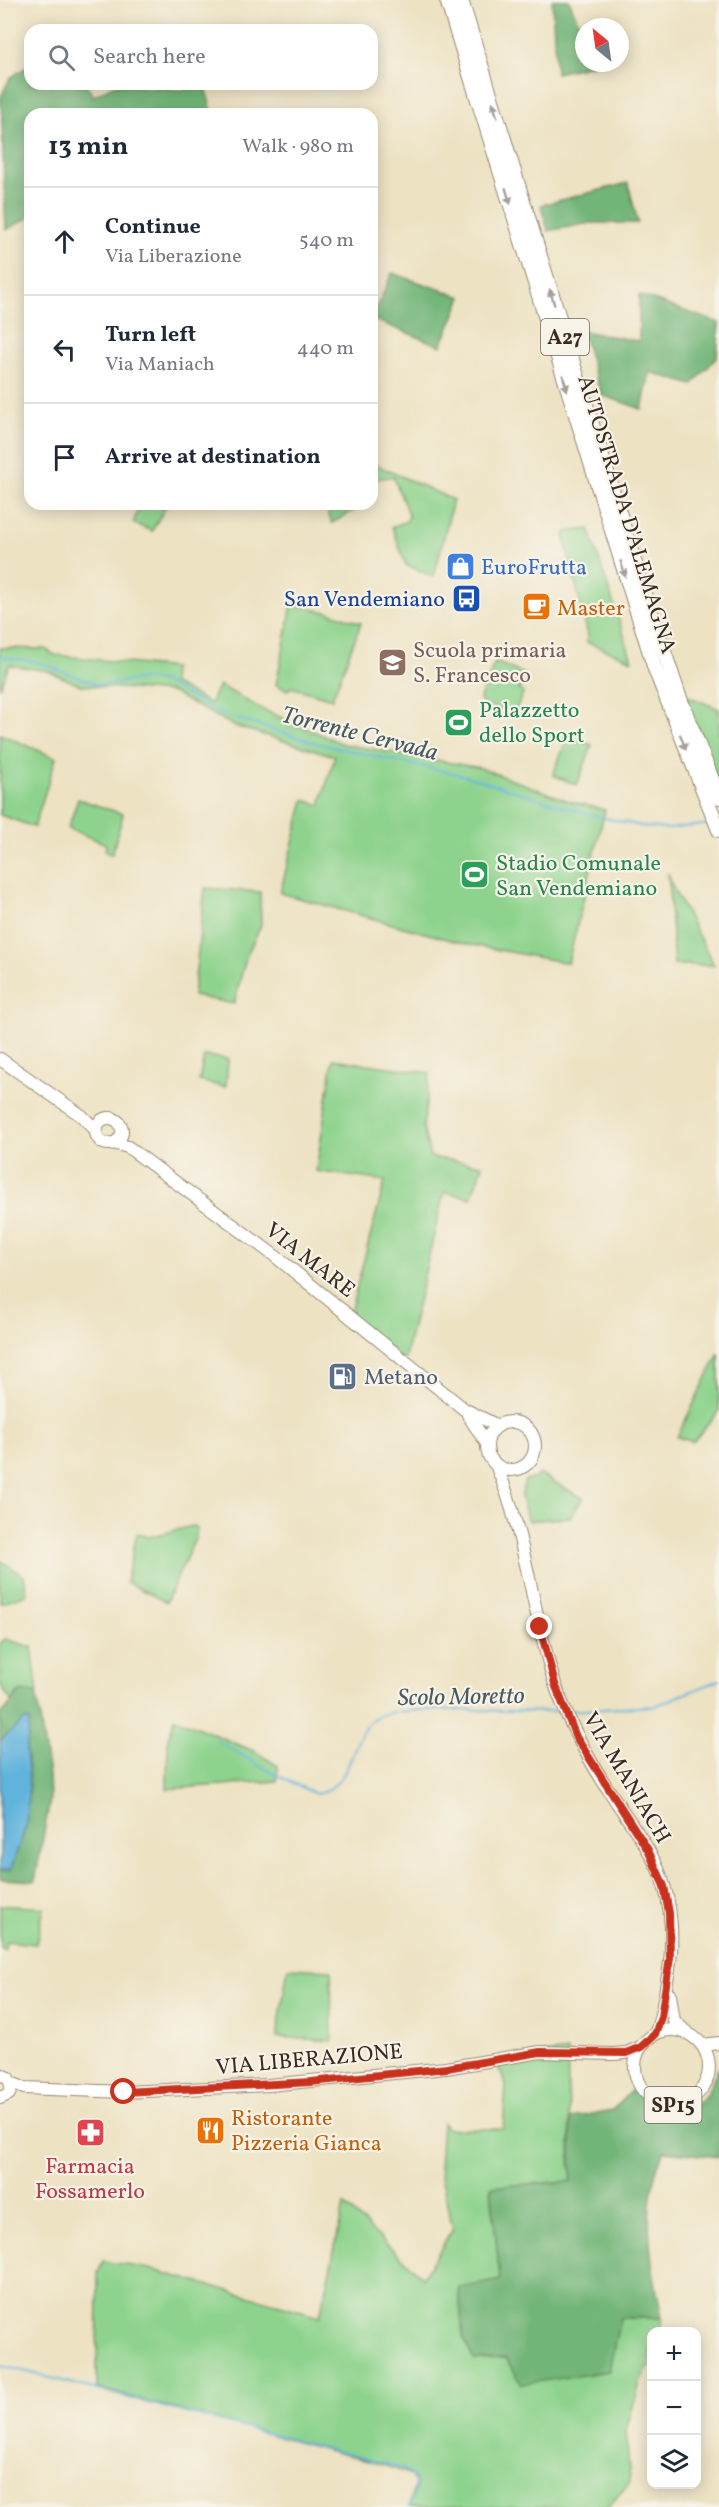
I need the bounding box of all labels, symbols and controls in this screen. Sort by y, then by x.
north arrow [575,18,629,72]
search box [24,24,378,90]
icon: search [45,41,78,74]
text: Search here [93,42,206,73]
one-way arrow [490,101,499,119]
text: 13 min [48,129,128,165]
text: Walk · 980 m [242,133,354,161]
one-way arrow [503,187,513,205]
text: Continue [105,212,201,243]
icon: ahead [48,225,81,258]
text: 540 m [299,227,354,255]
text: Via Liberazione [105,243,242,271]
one-way arrow [547,288,556,306]
road number: A27 [541,319,589,355]
text: Turn left [105,320,196,351]
icon: left [48,333,81,366]
text: 440 m [297,335,354,363]
text: Via Maniach [105,351,215,379]
street label: AUTOSTRADA D'ALEMAGNA [568,372,683,658]
one-way arrow [561,374,570,392]
icon: arrive [48,441,81,474]
text: Arrive at destination [105,442,321,473]
shop icon: EuroFrutta [444,550,476,582]
place label: EuroFrutta [481,553,587,584]
one-way arrow [619,560,628,578]
bus stop icon: San Vendemiano [450,582,482,614]
place label: San Vendemiano [284,585,445,616]
cafe icon: Master [520,591,552,623]
place label: Master [557,594,625,625]
place label: Scuola primaria S. Francesco [413,636,567,692]
school or university icon: Scuola primaria S. Francesco [376,646,408,678]
place label: Palazzetto dello Sport [479,696,585,752]
water label: Torrente Cervada [278,699,441,771]
sports icon: Palazzetto dello Sport [442,706,474,738]
one-way arrow [678,734,688,752]
place label: Stadio Comunale San Vendemiano [496,849,661,905]
sports icon: Stadio Comunale San Vendemiano [459,859,491,891]
street label: VIA MARE [258,1216,361,1306]
fuel station icon: Metano [327,1360,359,1392]
place label: Metano [364,1363,438,1394]
route end [526,1613,552,1639]
water label: Scolo Moretto [397,1680,525,1716]
street label: VIA MANIACH [574,1707,677,1850]
street label: VIA LIBERAZIONE [214,2037,404,2084]
route start [110,2078,136,2104]
road number: SP15 [644,2087,702,2123]
place label: Ristorante Pizzeria Gianca [231,2104,382,2160]
restaurant icon: Ristorante Pizzeria Gianca [194,2114,226,2146]
pharmacy icon: Farmacia Fossamerlo [74,2117,106,2149]
place label: Farmacia Fossamerlo [35,2152,145,2208]
map controls [647,2327,701,2489]
button: + [647,2327,701,2381]
button: − [647,2381,701,2435]
button: layers [647,2435,701,2489]

